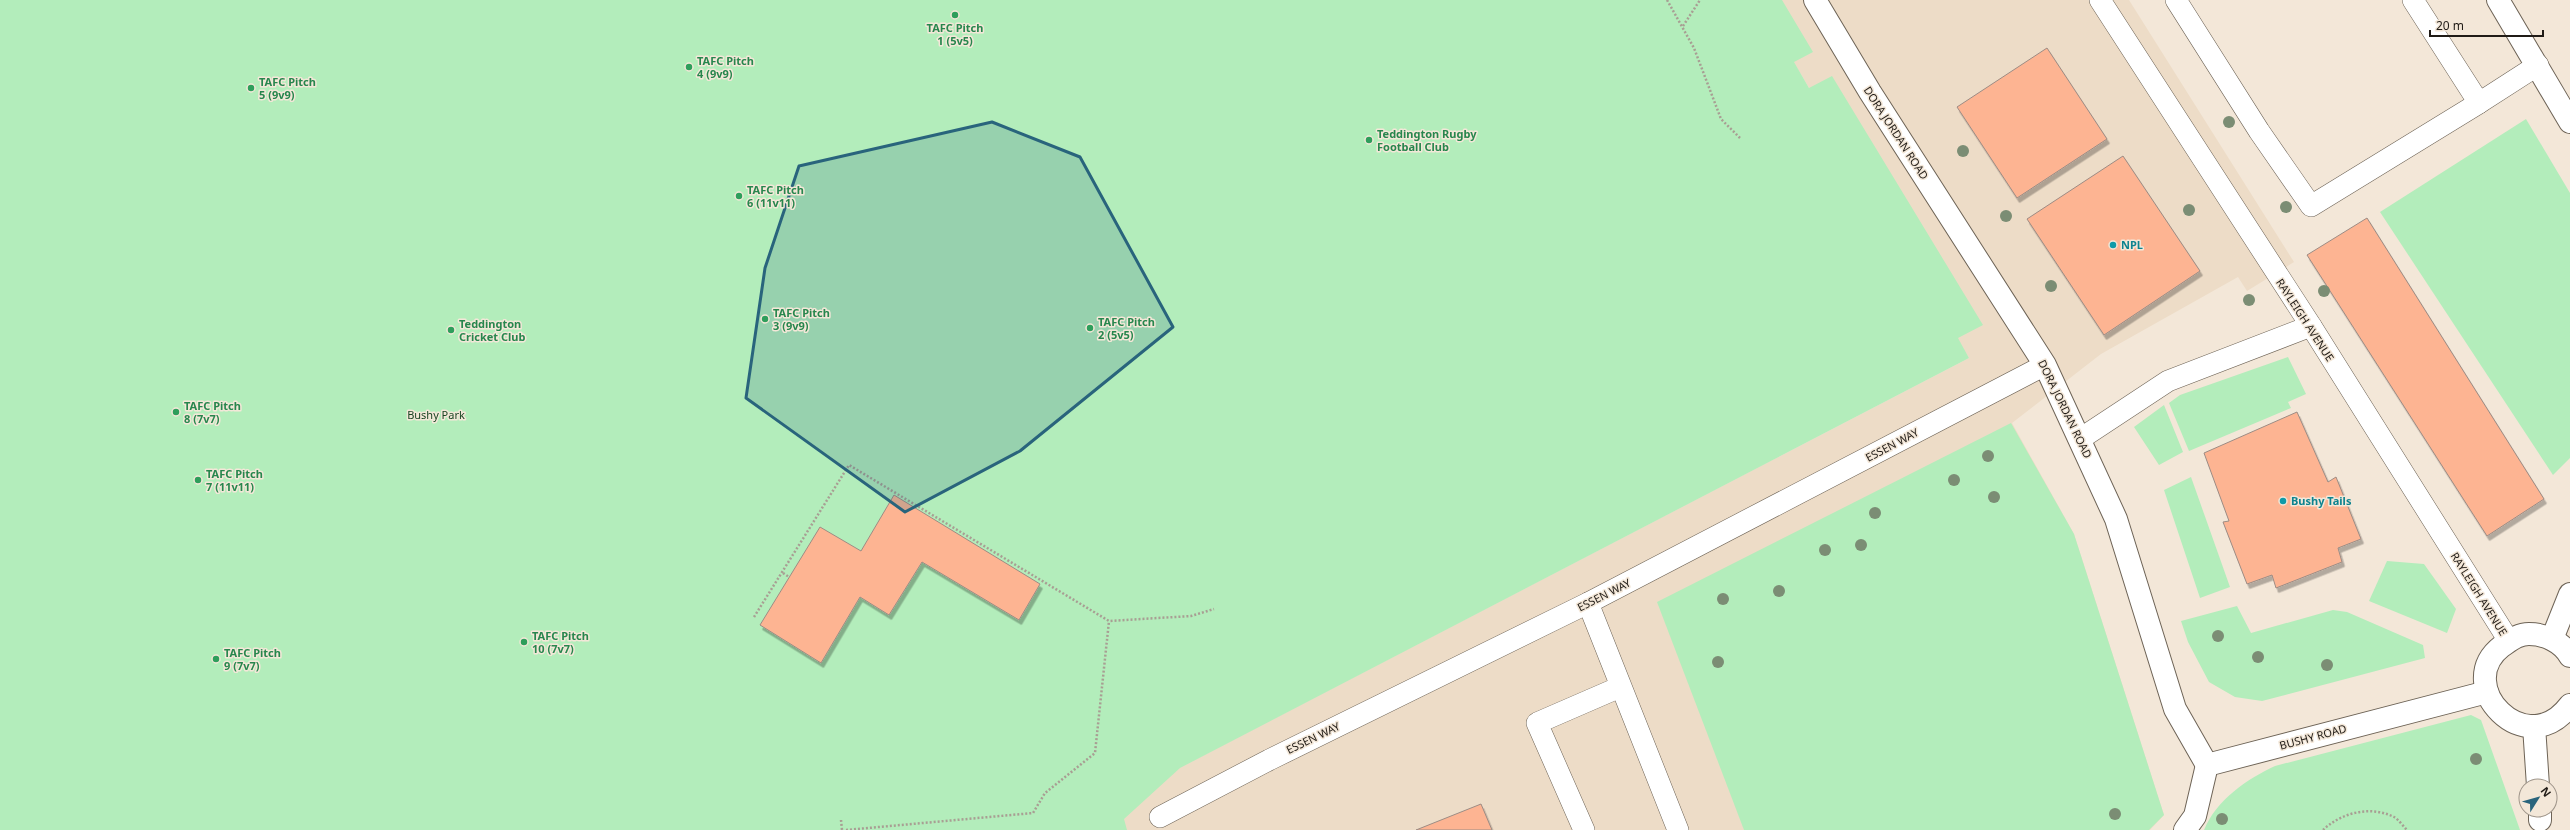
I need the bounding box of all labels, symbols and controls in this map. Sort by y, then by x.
marker: TAFC Pitch 1 (5v5) [950,10,960,20]
scale bar [2430,12,2543,38]
text: 20 m [2436,17,2464,34]
place label: TAFC Pitch 1 (5v5) [927,20,983,48]
place label: TAFC Pitch 4 (9v9) [697,53,754,81]
marker: TAFC Pitch 4 (9v9) [684,62,694,72]
place label: TAFC Pitch 5 (9v9) [259,74,316,102]
marker: TAFC Pitch 5 (9v9) [246,83,256,93]
street label: DORA JORDAN ROAD [1861,83,1932,182]
place label: Teddington Rugby Football Club [1377,126,1477,154]
marker: Teddington Rugby Football Club [1364,135,1374,145]
place label: TAFC Pitch 6 (11v11) [747,182,804,210]
marker: TAFC Pitch 6 (11v11) [734,191,744,201]
place label: NPL [2121,237,2143,252]
marker: NPL [2108,240,2118,250]
street label: RAYLEIGH AVENUE [2273,275,2338,364]
place label: TAFC Pitch 3 (9v9) [773,305,830,333]
marker: TAFC Pitch 3 (9v9) [760,314,770,324]
place label: TAFC Pitch 2 (5v5) [1098,314,1155,342]
place label: Teddington Cricket Club [459,316,525,344]
marker: TAFC Pitch 2 (5v5) [1085,323,1095,333]
marker: Teddington Cricket Club [446,325,456,335]
street label: DORA JORDAN ROAD [2035,357,2096,461]
place label: TAFC Pitch 8 (7v7) [184,398,241,426]
marker: TAFC Pitch 8 (7v7) [171,407,181,417]
park label: Bushy Park [407,407,465,422]
street label: ESSEN WAY [1863,424,1922,465]
place label: TAFC Pitch 7 (11v11) [206,466,263,494]
marker: TAFC Pitch 7 (11v11) [193,475,203,485]
place label: Bushy Tails [2291,493,2352,508]
marker: Bushy Tails [2278,496,2288,506]
street label: RAYLEIGH AVENUE [2448,549,2511,638]
street label: ESSEN WAY [1575,574,1634,614]
place label: TAFC Pitch 10 (7v7) [532,628,589,656]
marker: TAFC Pitch 10 (7v7) [519,637,529,647]
place label: TAFC Pitch 9 (7v7) [224,645,281,673]
marker: TAFC Pitch 9 (7v7) [211,654,221,664]
street label: ESSEN WAY [1283,718,1343,757]
street label: BUSHY ROAD [2278,720,2348,753]
north arrow [2518,778,2558,818]
text: N [2538,784,2555,800]

